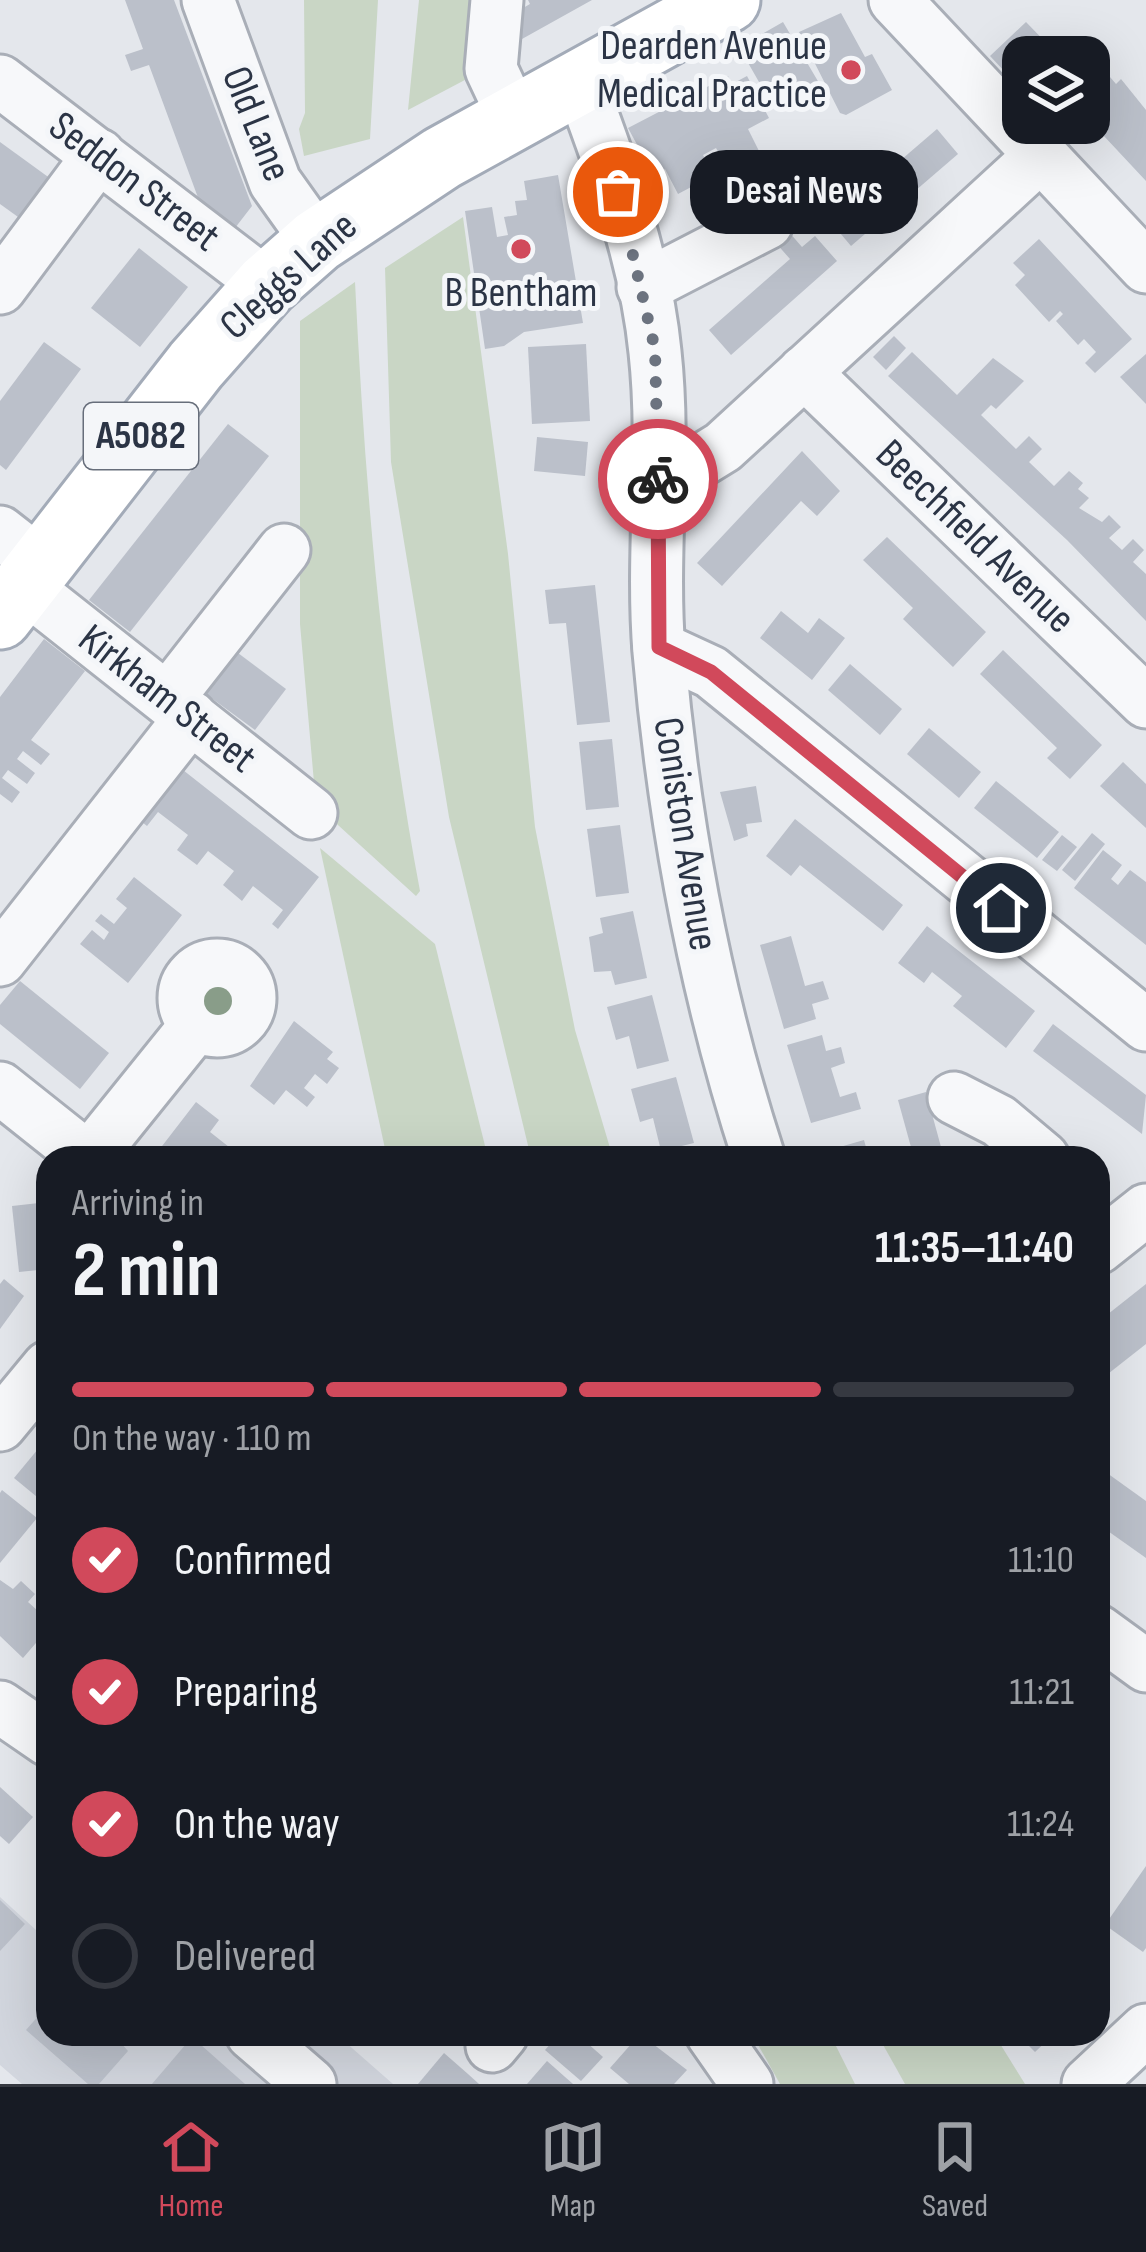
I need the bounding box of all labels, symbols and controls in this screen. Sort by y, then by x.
place label: Dearden Avenue Medical Practice [597,21,827,120]
map controls [1002,36,1110,144]
button: layers [1002,36,1110,144]
marker: Dearden Avenue Medical Practice [838,57,864,83]
street label: Old Lane [210,59,302,189]
street label: Seddon Street [39,101,229,263]
pin [567,141,669,243]
callout: Desai News [690,150,918,234]
icon: bag [585,159,651,225]
text: Desai News [725,168,883,215]
street label: Cleggs Lane [210,201,368,351]
marker: B Bentham [508,236,534,262]
place label: B Bentham [444,268,598,319]
road number: A5082 [84,403,198,469]
courier [598,419,718,539]
street label: Beechfield Avenue [865,429,1085,645]
icon: bike [625,446,691,512]
street label: Kirkham Street [68,614,266,784]
street label: Coniston Avenue [641,714,729,954]
pin [950,857,1052,959]
icon: home [968,875,1034,941]
text: Arriving in [72,1180,204,1227]
text: 11:35–11:40 [875,1221,1074,1276]
text: 2 min [72,1225,221,1318]
text: On the way · 110 m [72,1415,312,1462]
icon: check [72,1527,138,1593]
text: Confirmed [174,1533,332,1588]
text: 11:10 [1008,1537,1074,1584]
icon: check [72,1659,138,1725]
text: Preparing [174,1665,318,1720]
text: 11:21 [1009,1669,1074,1716]
icon: check [72,1791,138,1857]
text: On the way [174,1797,340,1852]
text: 11:24 [1007,1801,1074,1848]
text: Delivered [174,1929,316,1984]
tab: Home [158,2114,224,2226]
tab: Map [540,2114,606,2226]
tab: Saved [922,2114,988,2226]

